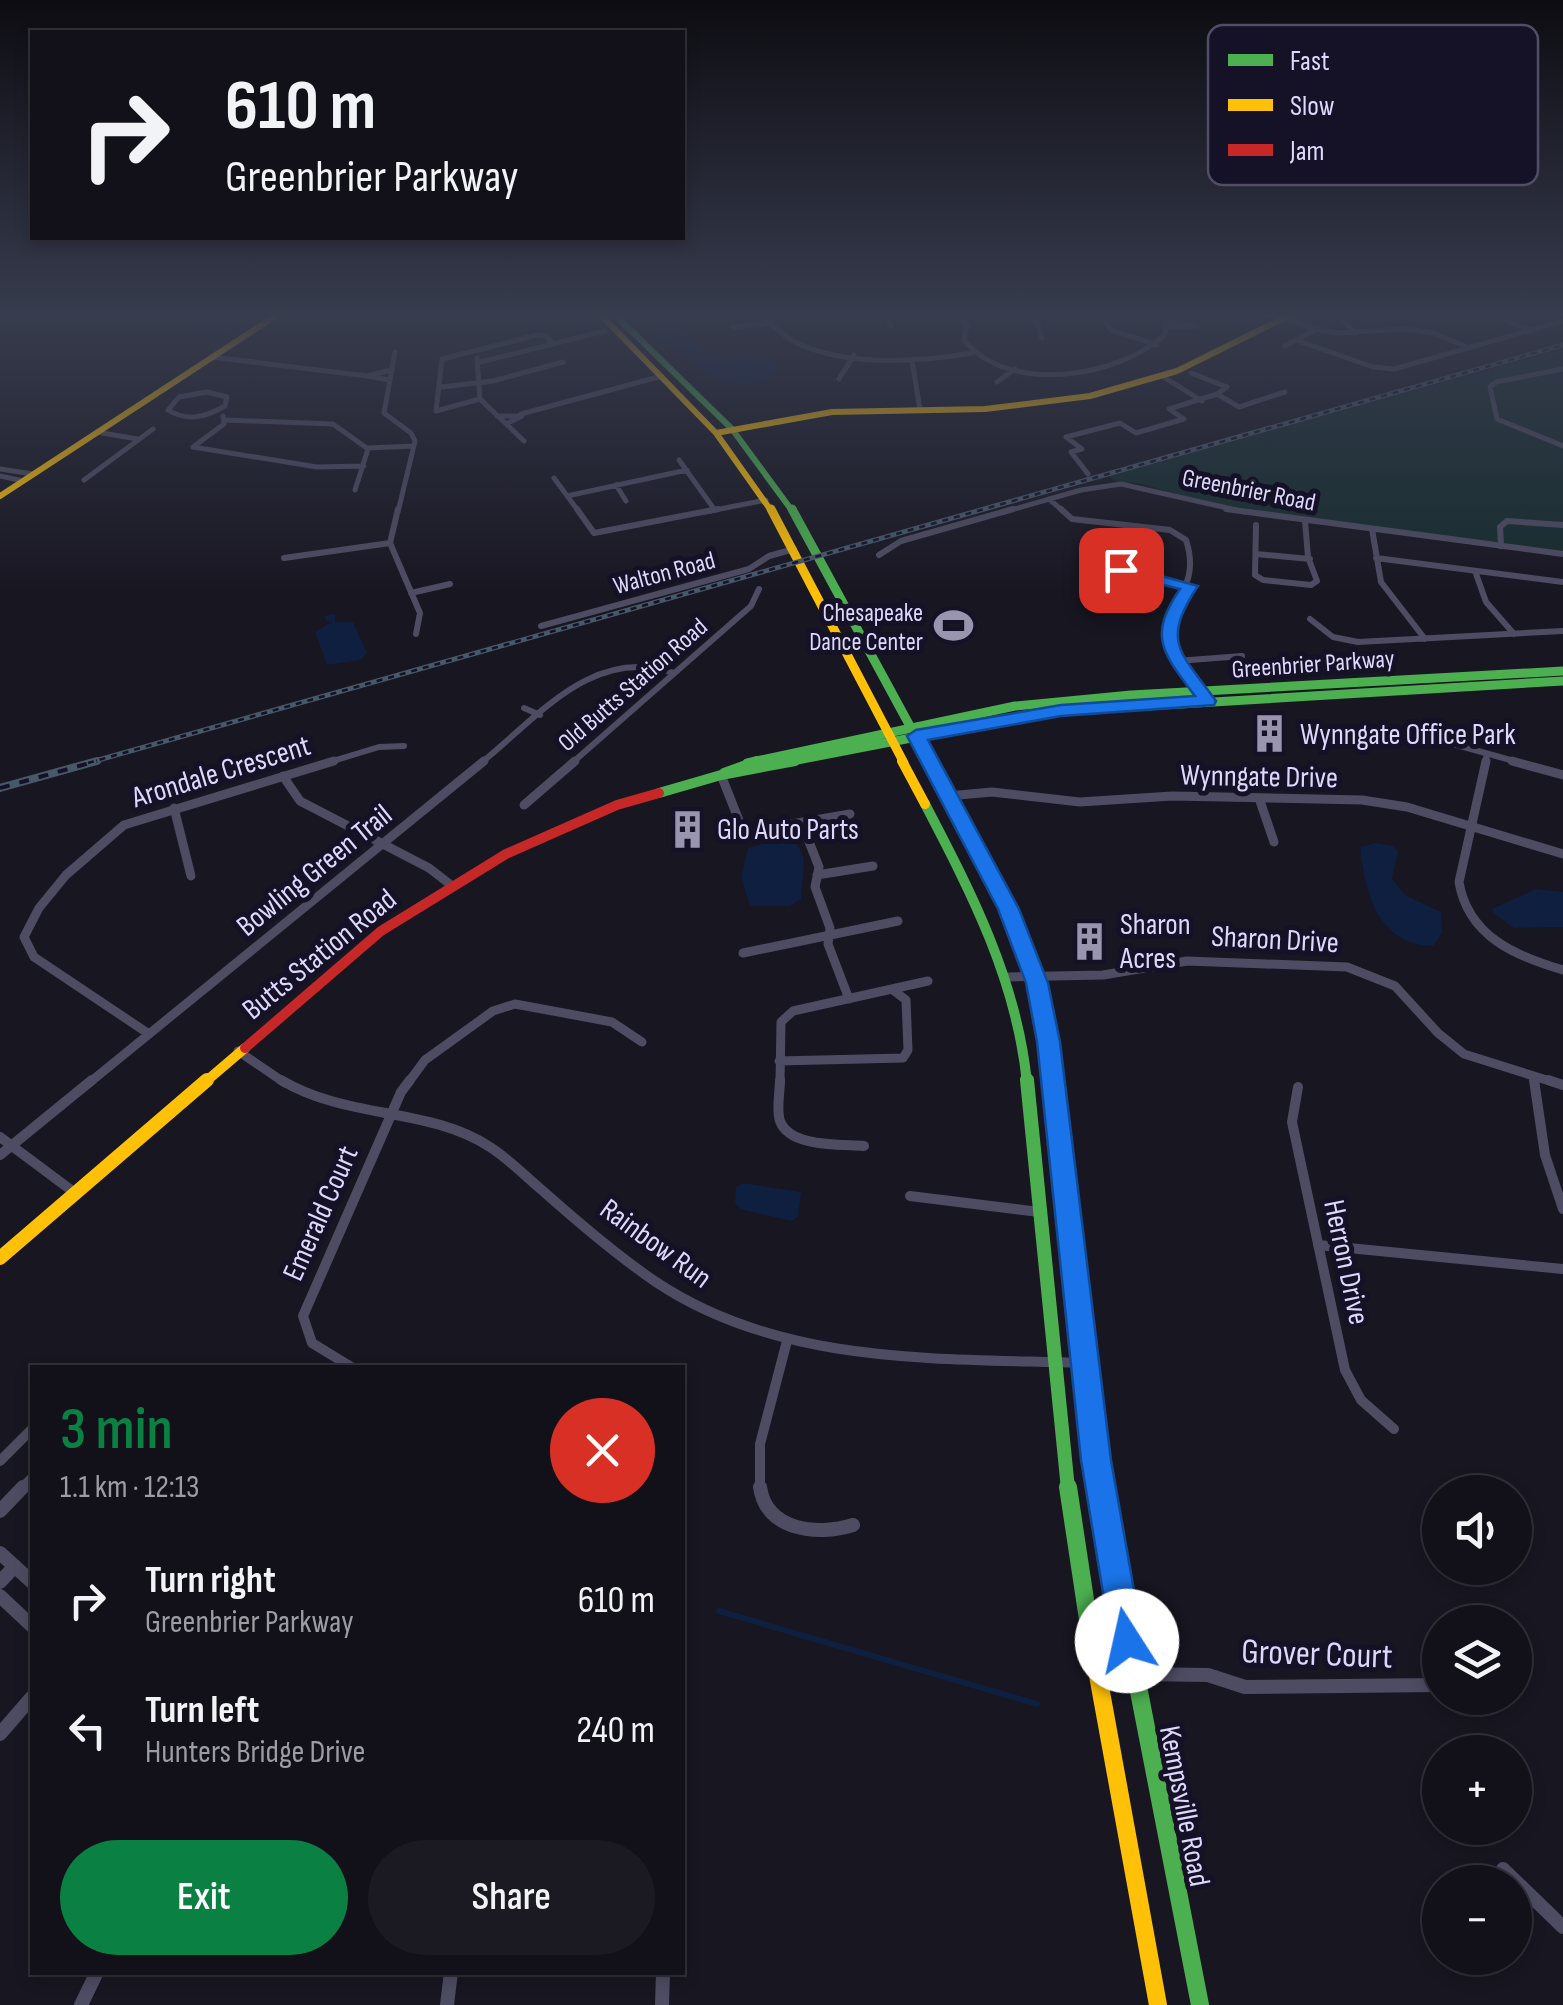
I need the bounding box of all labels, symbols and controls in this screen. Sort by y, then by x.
legend [1208,25,1538,185]
text: Fast [1290,45,1329,78]
text: 610 m [225,65,376,149]
icon: right [60,70,190,200]
text: Slow [1290,90,1335,123]
text: Jam [1289,135,1325,168]
text: Greenbrier Parkway [225,150,518,205]
street label: Greenbrier Road [1179,462,1318,519]
pin [1079,528,1164,613]
icon: arrive [1094,543,1149,598]
street label: Walton Road [610,545,719,602]
place label: Chesapeake Dance Center [809,598,923,658]
sports icon: Chesapeake Dance Center [932,605,974,647]
street label: Old Butts Station Road [552,612,714,758]
street label: Greenbrier Parkway [1231,643,1396,686]
building icon: Wynngate Office Park [1249,713,1291,755]
place label: Wynngate Office Park [1300,717,1516,753]
street label: Arondale Crescent [127,728,315,816]
street label: Wynngate Drive [1180,758,1338,796]
street label: Bowling Green Trail [230,797,400,944]
building icon: Glo Auto Parts [666,808,708,850]
place label: Glo Auto Parts [717,812,859,848]
street label: Butts Station Road [235,882,404,1028]
place label: Sharon Acres [1119,907,1191,977]
street label: Sharon Drive [1210,919,1340,961]
building icon: Sharon Acres [1069,920,1111,962]
street label: Emerald Court [275,1140,367,1286]
street label: Rainbow Run [593,1191,718,1296]
street label: Herron Drive [1315,1197,1377,1328]
text: 3 min [60,1394,173,1466]
button: close [550,1398,655,1503]
text: 1.1 km · 12:13 [60,1468,199,1507]
map controls [1422,1475,1532,1975]
button: sound [1422,1475,1532,1585]
text: Turn right [145,1558,276,1603]
icon: right [60,1573,115,1628]
text: 610 m [578,1578,655,1623]
position arrow [1075,1589,1179,1693]
text: Greenbrier Parkway [145,1603,354,1642]
button: layers [1422,1605,1532,1715]
street label: Grover Court [1241,1630,1393,1679]
text: Turn left [145,1688,259,1733]
icon: left [60,1703,115,1758]
text: 240 m [576,1708,655,1753]
street label: Kempsville Road [1151,1723,1217,1889]
text: Hunters Bridge Drive [145,1733,365,1772]
button: + [1422,1735,1532,1845]
button: Exit [60,1840,348,1955]
button: Share [368,1840,655,1955]
button: − [1422,1865,1532,1975]

